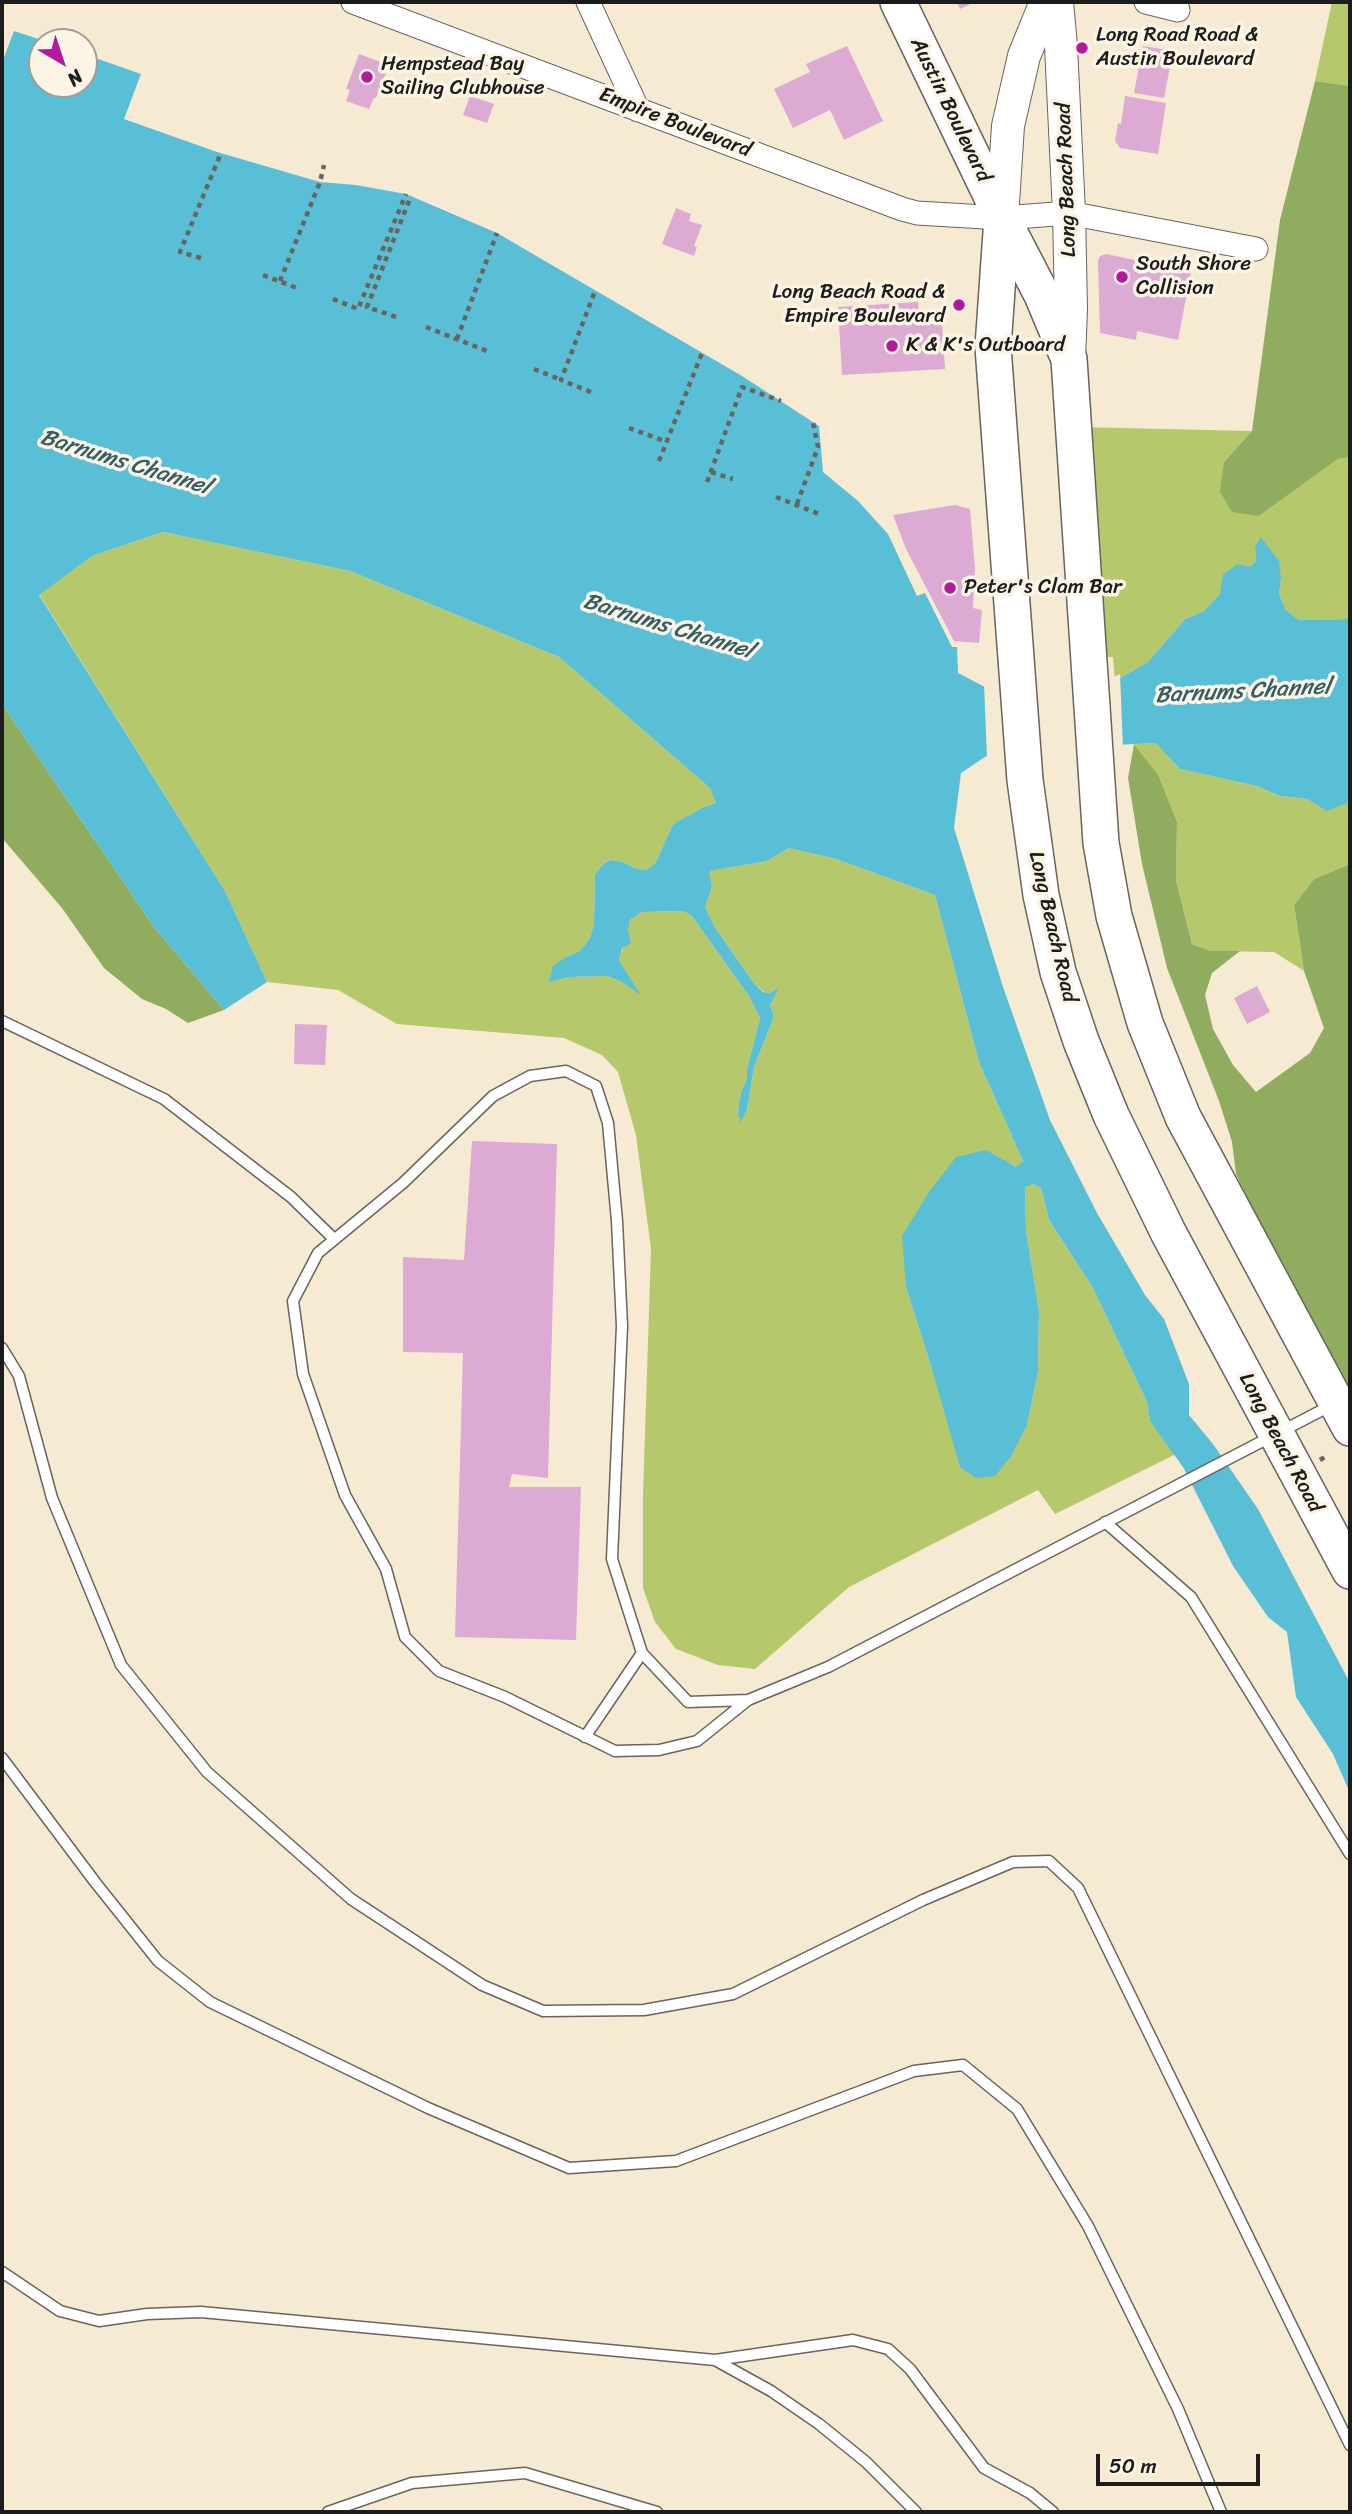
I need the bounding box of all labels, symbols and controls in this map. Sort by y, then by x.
place label: Long Road Road & Austin Boulevard [1096,23,1258,73]
north arrow [28,28,98,98]
street label: Austin Boulevard [904,34,996,186]
marker: Long Road Road & Austin Boulevard [1074,40,1090,56]
place label: Hempstead Bay Sailing Clubhouse [381,52,545,102]
text: N [60,61,91,95]
marker: Hempstead Bay Sailing Clubhouse [359,69,375,85]
street label: Empire Boulevard [595,82,755,164]
street label: Long Beach Road [1052,102,1082,258]
place label: South Shore Collision [1136,252,1251,302]
marker: South Shore Collision [1114,269,1130,285]
place label: Long Beach Road & Empire Boulevard [772,280,945,330]
marker: Long Beach Road & Empire Boulevard [951,297,967,313]
place label: K & K's Outboard [906,333,1065,359]
marker: K & K's Outboard [884,338,900,354]
water label: Barnums Channel [37,424,213,502]
place label: Peter's Clam Bar [964,575,1122,601]
marker: Peter's Clam Bar [942,580,958,596]
water label: Barnums Channel [580,588,756,666]
water label: Barnums Channel [1155,674,1331,710]
street label: Long Beach Road [1022,849,1082,1005]
street label: Long Beach Road [1233,1369,1327,1517]
scale bar [1100,2440,1264,2484]
text: 50 m [1109,2447,1157,2485]

